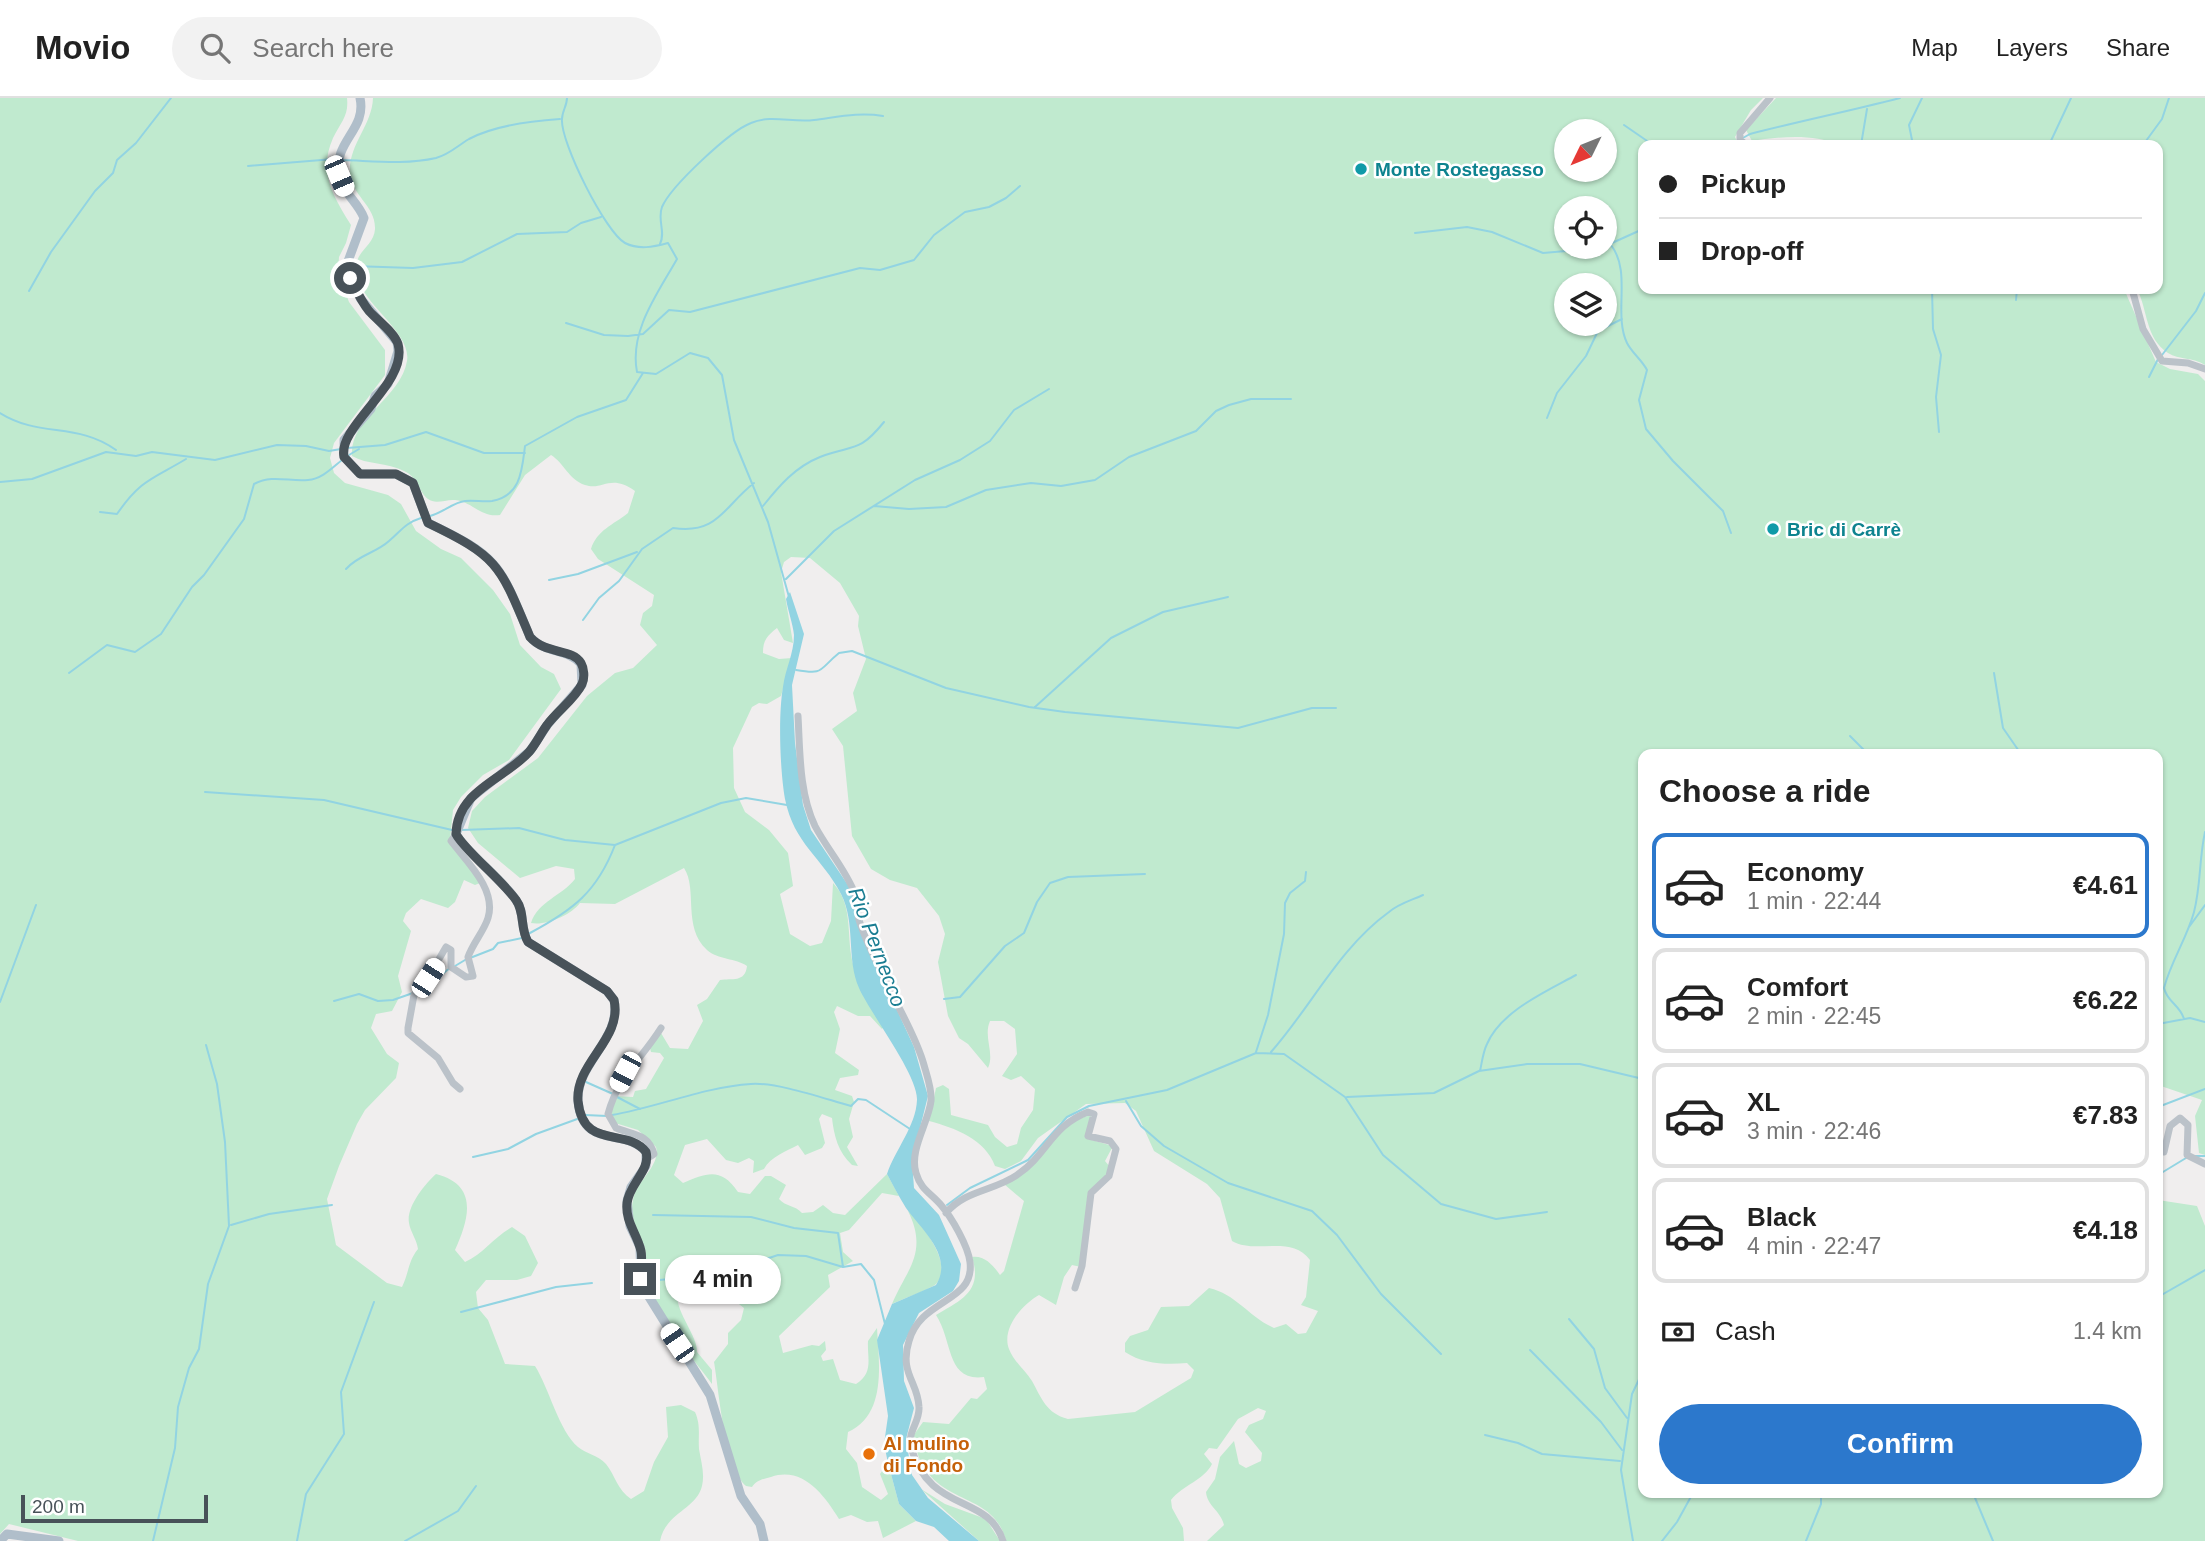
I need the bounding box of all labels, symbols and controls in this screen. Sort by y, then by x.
search box [172,17,662,80]
text: Movio [35,29,130,66]
icon: search [196,29,234,67]
text: Search here [252,33,394,63]
text: Map [1911,34,1958,61]
text: Layers [1996,34,2068,61]
text: Share [2106,34,2170,61]
north arrow [1554,119,1617,182]
map controls [1554,119,1617,336]
car [322,153,357,199]
place label: Monte Rostegasso [1375,159,1544,180]
marker: Monte Rostegasso [1353,161,1369,177]
text: Pickup [1701,169,1786,199]
button: locate [1554,196,1617,259]
text: Drop-off [1701,236,1804,266]
route start [334,262,366,294]
button: layers [1554,273,1617,336]
place label: Bric di Carrè [1787,519,1901,540]
marker: Bric di Carrè [1765,521,1781,537]
text: Choose a ride [1659,773,1871,809]
icon: car [1663,854,1726,917]
text: Economy [1747,857,1864,887]
text: €4.61 [2073,870,2138,900]
water label: Rio Pernecco [844,884,911,1010]
text: 1 min · 22:44 [1747,888,1881,914]
car [408,955,449,1001]
icon: car [1663,969,1726,1032]
text: Comfort [1747,972,1848,1002]
text: €6.22 [2073,985,2138,1015]
text: 2 min · 22:45 [1747,1003,1881,1029]
car [606,1049,645,1095]
icon: car [1663,1084,1726,1147]
text: XL [1747,1087,1780,1117]
text: €7.83 [2073,1100,2138,1130]
text: 3 min · 22:46 [1747,1118,1881,1144]
icon: car [1663,1199,1726,1262]
text: Black [1747,1202,1816,1232]
text: €4.18 [2073,1215,2138,1245]
text: 4 min · 22:47 [1747,1233,1881,1259]
callout: 4 min [664,1254,780,1304]
route end [624,1263,656,1295]
text: 4 min [693,1266,753,1292]
icon: cash [1659,1313,1697,1351]
text: Cash [1715,1316,1776,1346]
text: 1.4 km [2073,1318,2142,1344]
car [657,1320,698,1366]
button: Confirm [1659,1404,2142,1484]
place label: Al mulino di Fondo [883,1433,970,1476]
marker: Al mulino di Fondo [861,1446,877,1462]
scale bar [21,1492,208,1524]
text: 200 m [32,1496,85,1517]

